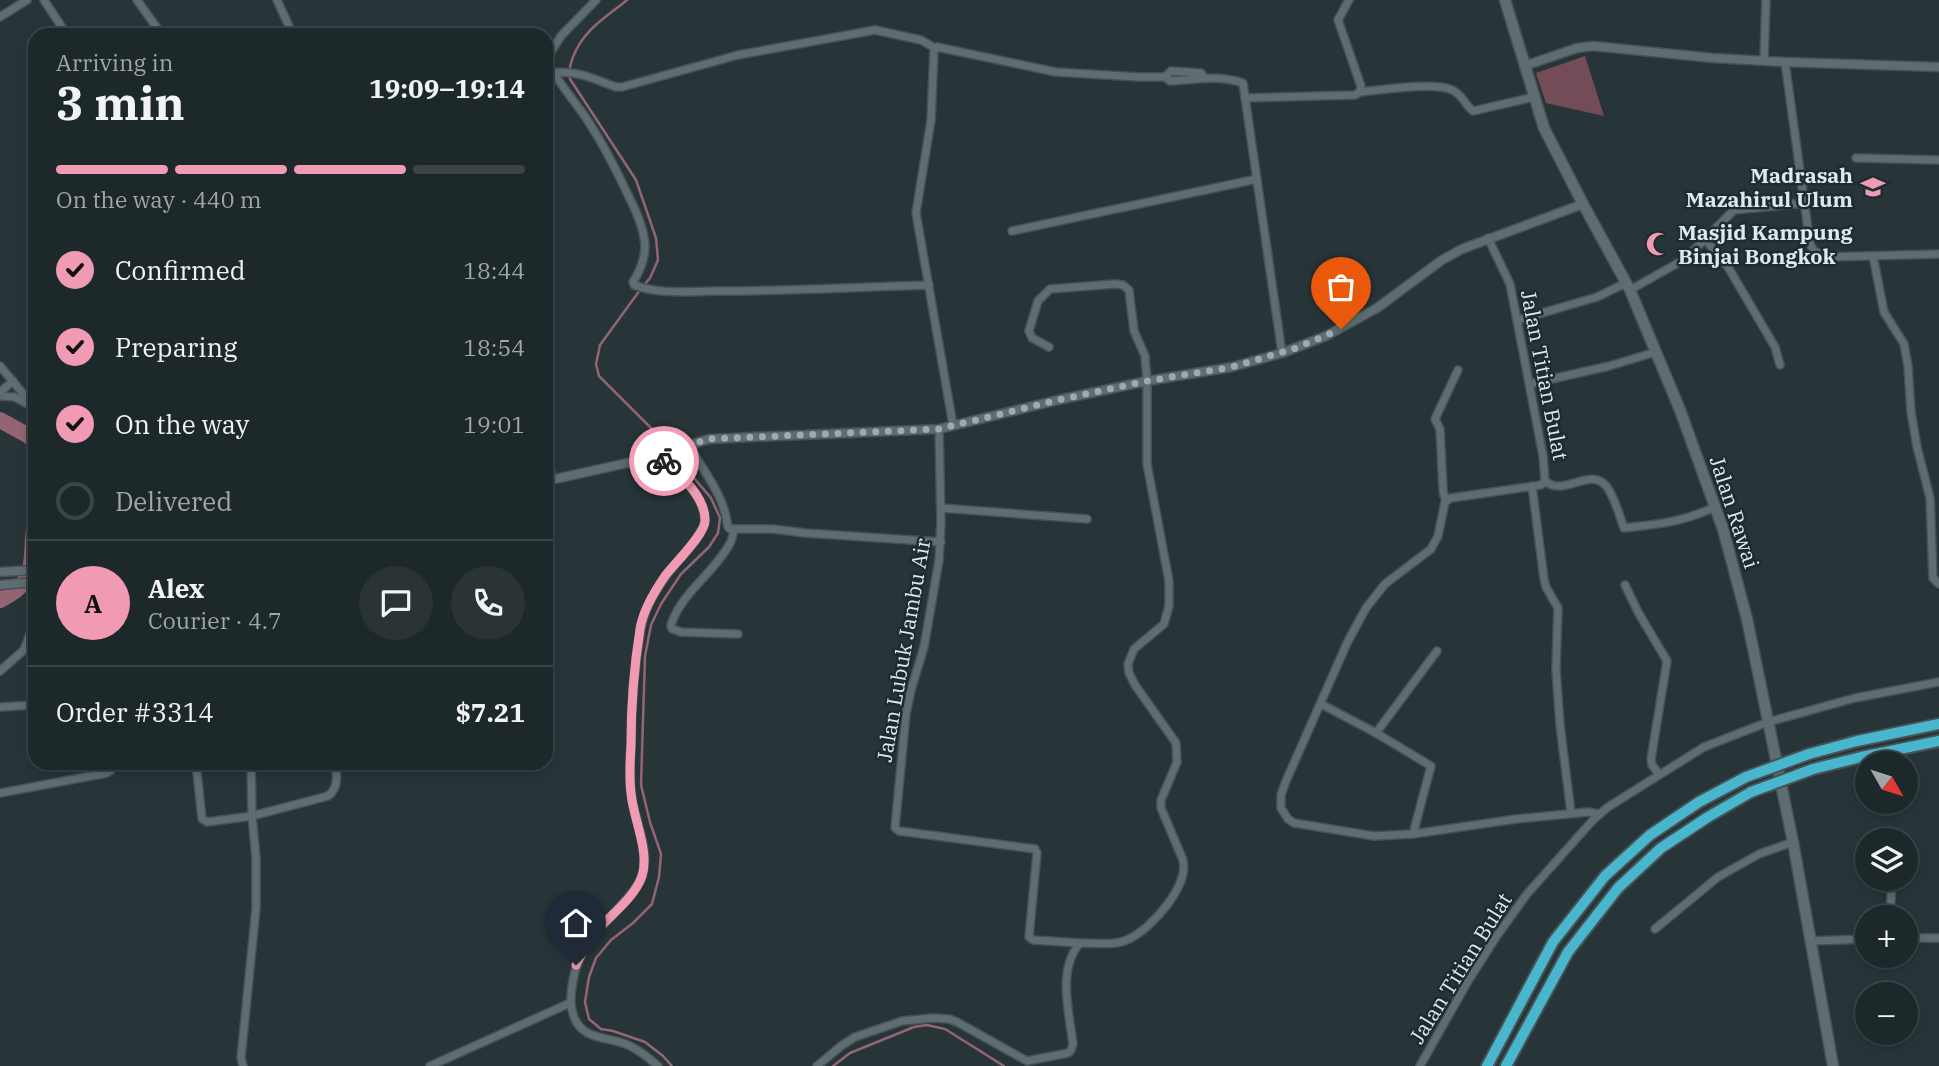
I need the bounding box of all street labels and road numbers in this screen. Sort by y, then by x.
street label: Jalan Titian Bulat [1515,287,1575,463]
street label: Jalan Rawai [1704,452,1766,572]
street label: Jalan Lubuk Jambu Air [870,535,937,764]
street label: Jalan Titian Bulat [1402,887,1518,1049]

